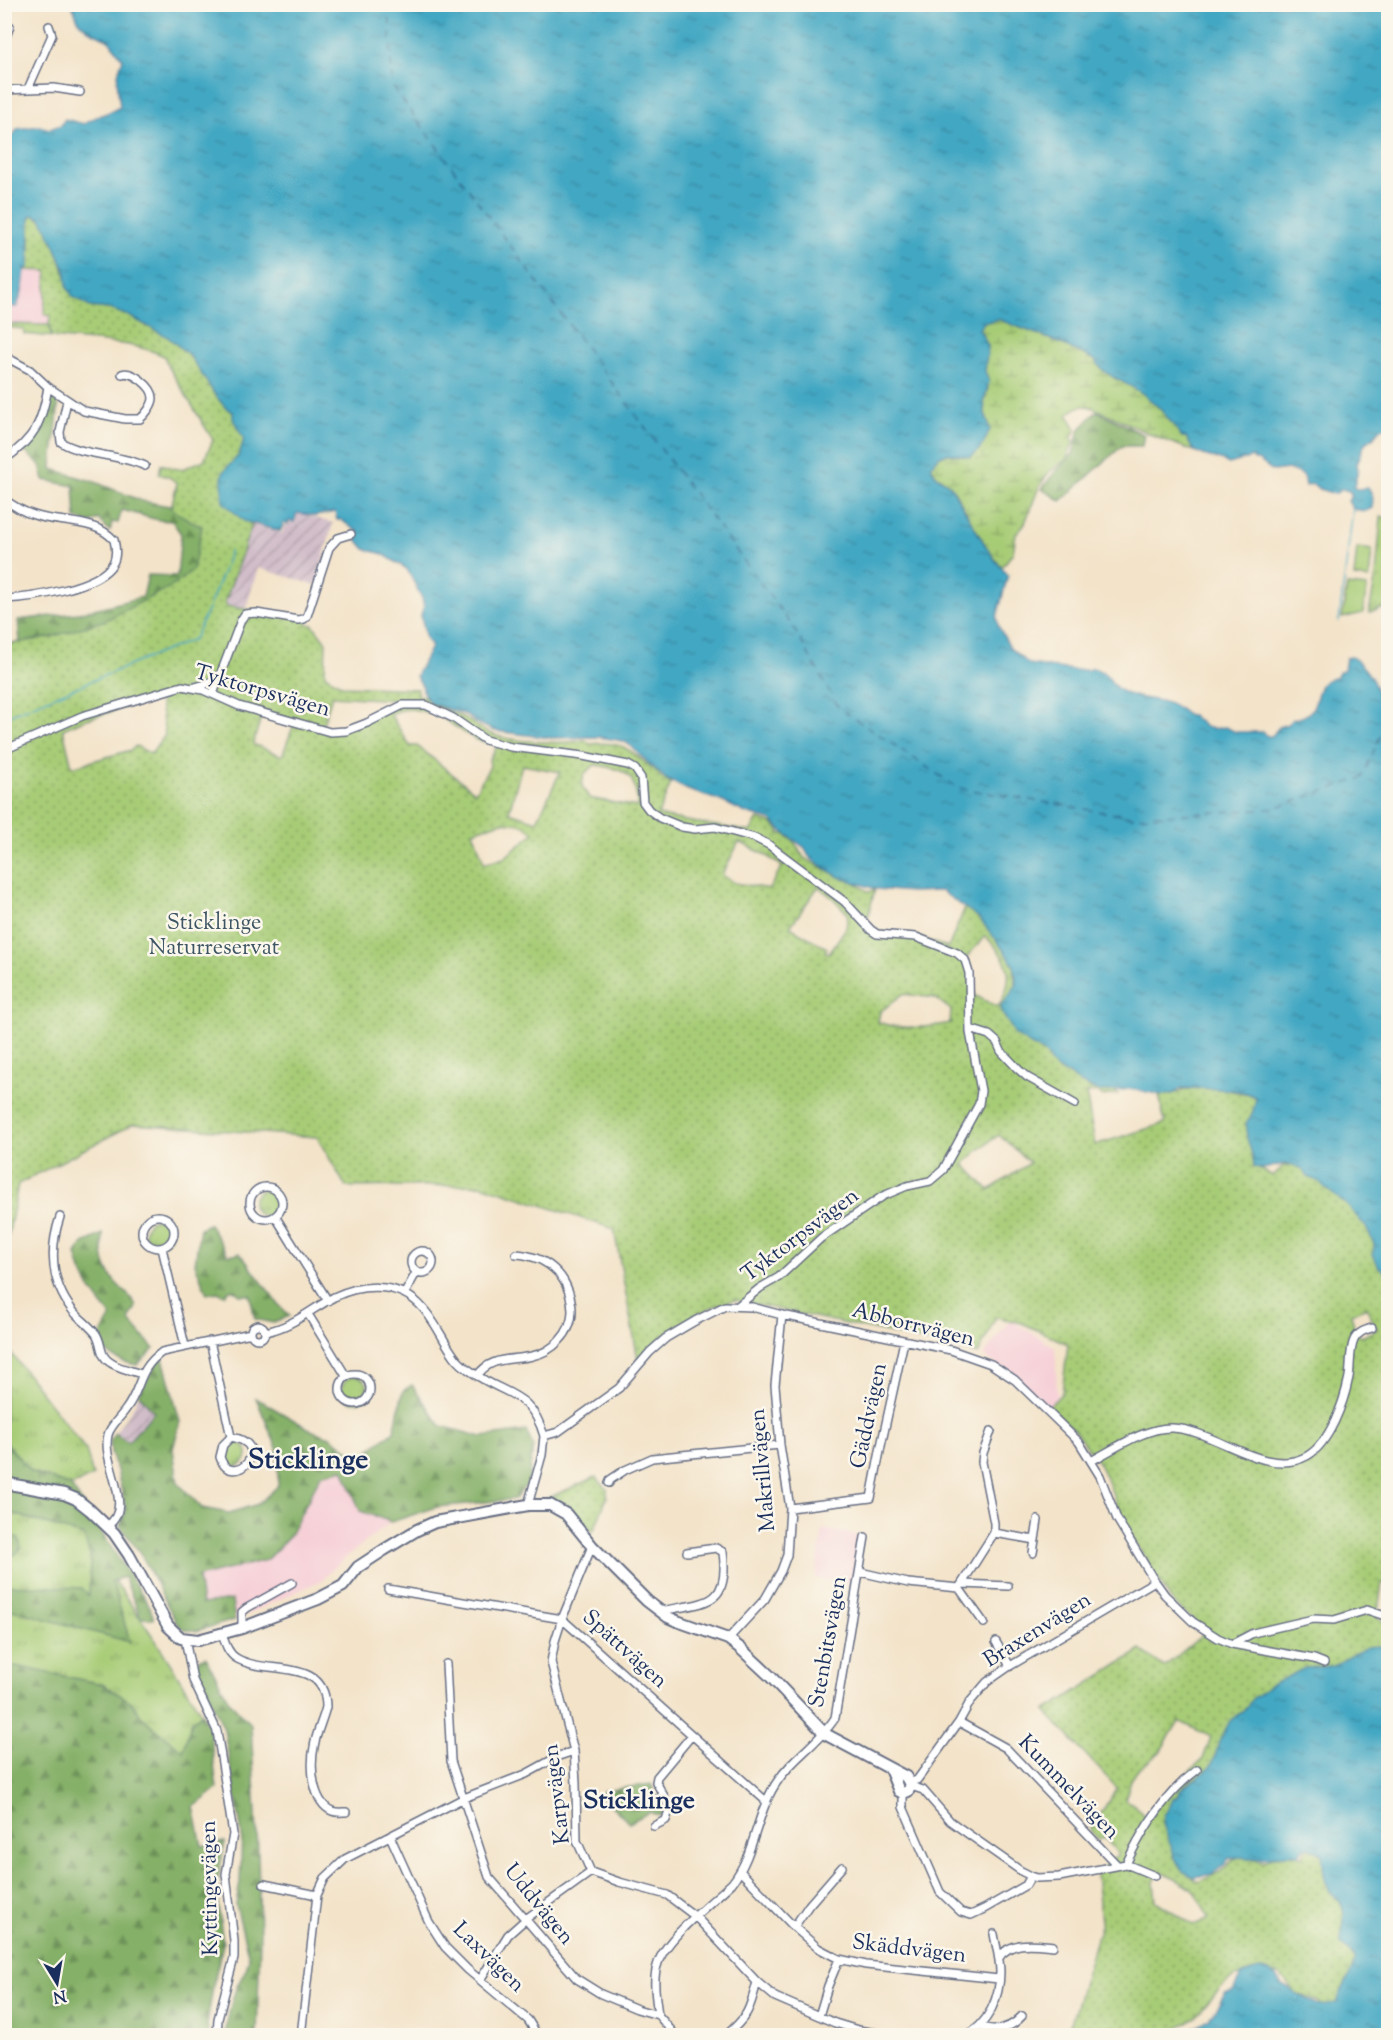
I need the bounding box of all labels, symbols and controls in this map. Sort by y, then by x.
street label: Tyktorpsvägen [190,657,334,727]
park label: Sticklinge Naturreservat [149,908,280,965]
street label: Tyktorpsvägen [735,1181,867,1291]
street label: Abborrvägen [848,1295,978,1357]
street label: Gäddvägen [843,1360,897,1472]
street label: Makrillvägen [743,1407,785,1533]
district label: Sticklinge [248,1441,368,1481]
street label: Stenbitsvägen [802,1574,856,1710]
street label: Braxenvägen [978,1585,1098,1677]
street label: Spättvägen [574,1603,674,1697]
street label: Kummelvägen [1009,1728,1127,1848]
street label: Karpvägen [536,1742,580,1846]
district label: Sticklinge [583,1783,695,1820]
street label: Kyttingevägen [194,1820,228,1956]
street label: Uddvägen [495,1857,581,1953]
street label: Laxvägen [444,1915,532,2001]
street label: Skäddvägen [850,1927,968,1973]
north arrow [27,1953,87,2013]
text: N [51,1983,68,2008]

